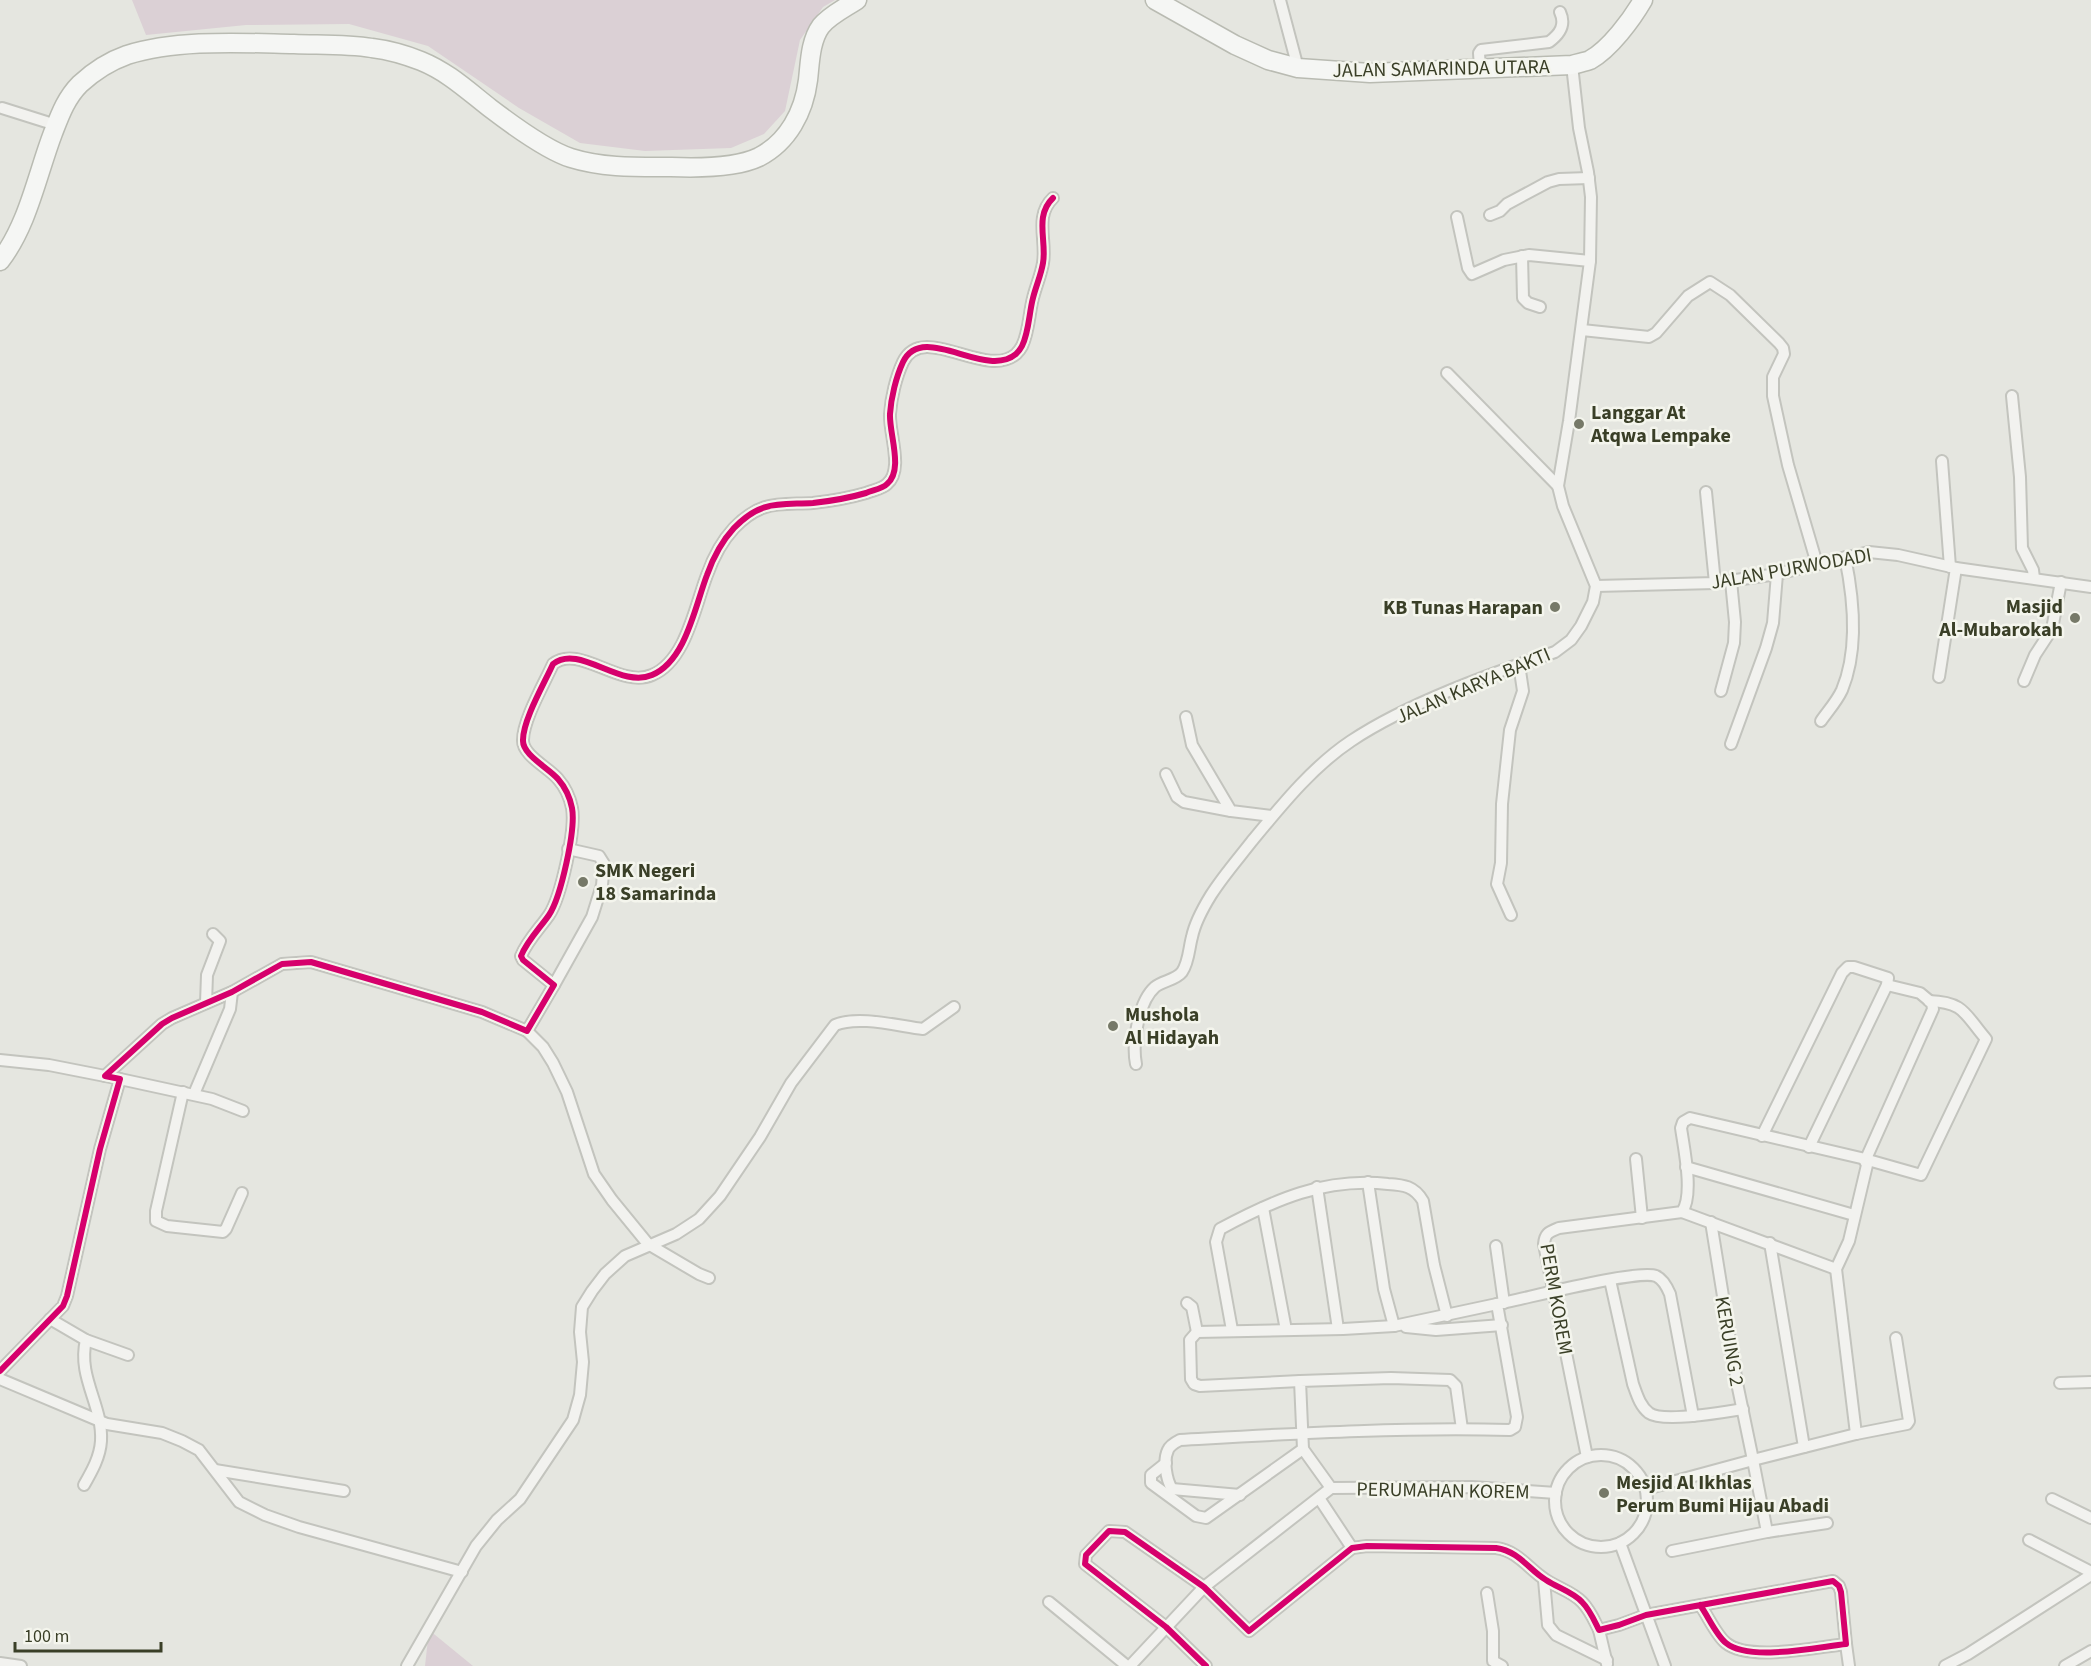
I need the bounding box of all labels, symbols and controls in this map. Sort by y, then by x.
street label: JALAN SAMARINDA UTARA [1332,53,1550,85]
place label: Langgar At Atqwa Lempake [1590,399,1731,450]
marker: Langgar At Atqwa Lempake [1572,417,1586,431]
street label: JALAN PURWODADI [1708,541,1874,597]
place label: Masjid Al-Mubarokah [1938,593,2063,644]
place label: KB Tunas Harapan [1383,594,1543,622]
marker: KB Tunas Harapan [1548,600,1562,614]
marker: Masjid Al-Mubarokah [2068,611,2082,625]
street label: JALAN KARYA BAKTI [1392,641,1555,731]
place label: SMK Negeri 18 Samarinda [595,857,716,908]
marker: SMK Negeri 18 Samarinda [576,875,590,889]
place label: Mushola Al Hidayah [1124,1001,1219,1052]
marker: Mushola Al Hidayah [1106,1019,1120,1033]
street label: PERM KOREM [1532,1241,1580,1357]
street label: KERUING 2 [1707,1294,1751,1388]
place label: Mesjid Al Ikhlas Perum Bumi Hijau Abadi [1616,1469,1829,1520]
street label: PERUMAHAN KOREM [1356,1475,1530,1507]
marker: Mesjid Al Ikhlas Perum Bumi Hijau Abadi [1597,1486,1611,1500]
scale bar [15,1615,160,1653]
text: 100 m [24,1624,69,1649]

